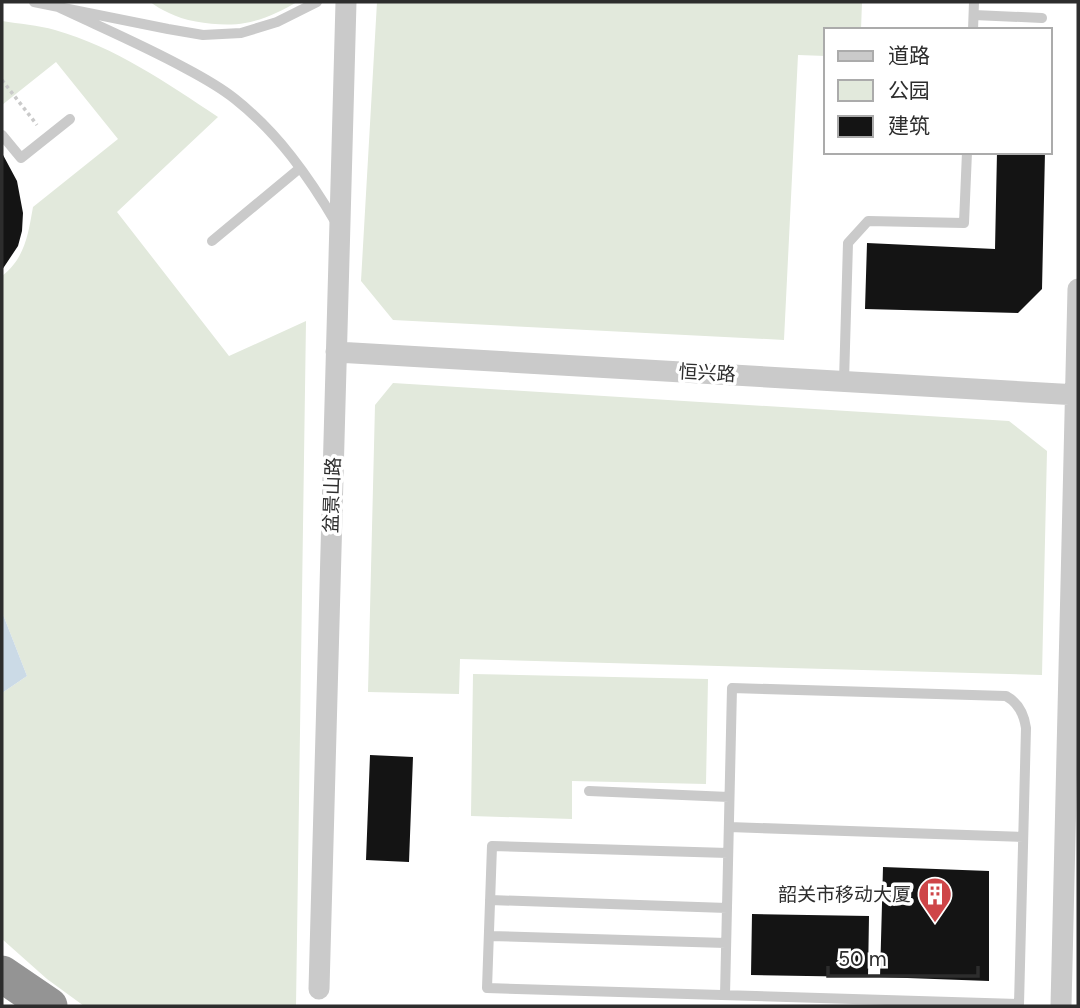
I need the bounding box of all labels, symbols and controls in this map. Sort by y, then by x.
legend [824,28,1052,154]
text: 道路 [888,43,930,68]
text: 公园 [888,78,930,103]
text: 建筑 [888,113,930,138]
street label: 恒兴路 [678,360,736,386]
street label: 盆景山路 [319,457,345,533]
building icon: 韶关市移动大厦 [916,875,954,924]
place label: 韶关市移动大厦 [778,883,911,906]
scale bar [828,934,978,978]
text: 50 m [838,946,887,971]

